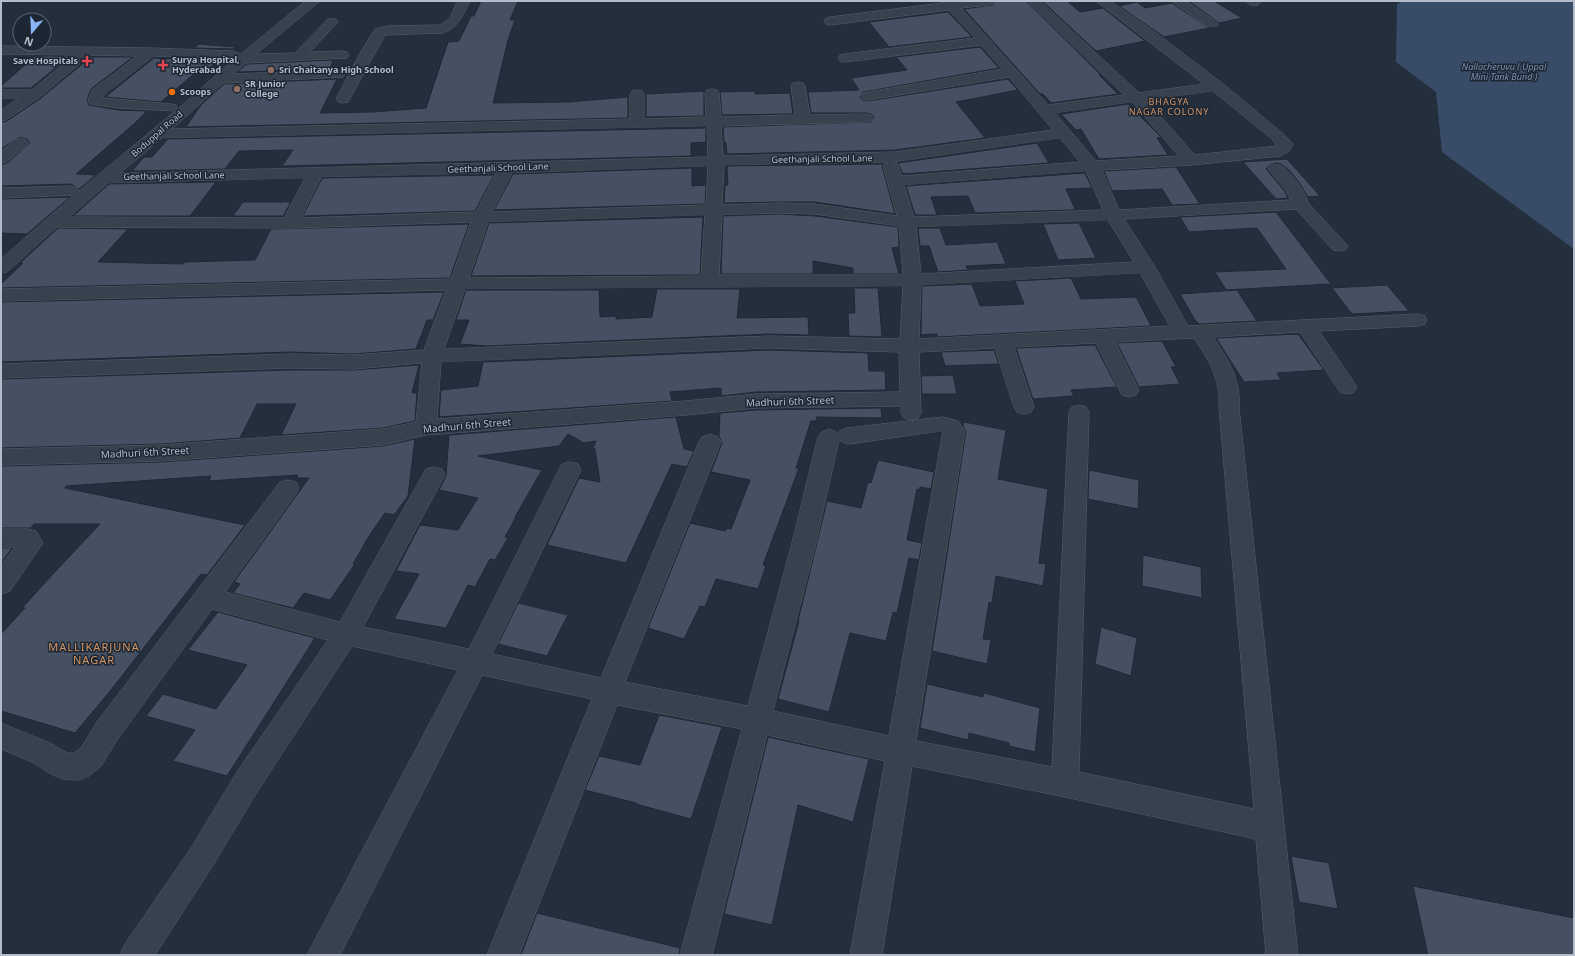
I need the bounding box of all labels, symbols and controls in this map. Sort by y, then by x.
north arrow [12,12,52,52]
text: N [22,33,35,50]
place label: Surya Hospital, Hyderabad [172,53,240,76]
place label: Save Hospitals [13,54,78,67]
marker: Save Hospitals [81,55,93,67]
marker: Surya Hospital, Hyderabad [157,59,169,71]
water label: Nallacheruvu ( Uppal Mini Tank Bund ) [1462,60,1547,83]
place label: Sri Chaitanya High School [279,63,394,76]
marker: Sri Chaitanya High School [266,65,276,75]
place label: SR Junior College [245,77,285,100]
marker: SR Junior College [232,84,242,94]
place label: Scoops [180,85,212,98]
marker: Scoops [167,87,177,97]
district label: BHAGYA NAGAR COLONY [1129,95,1209,118]
street label: Boduppal Road [128,107,185,160]
street label: Geethanjali School Lane [771,151,873,166]
street label: Geethanjali School Lane [447,159,549,176]
street label: Geethanjali School Lane [123,168,225,183]
street label: Madhuri 6th Street [746,392,835,410]
street label: Madhuri 6th Street [422,414,512,436]
street label: Madhuri 6th Street [100,443,190,461]
district label: MALLIKARJUNA NAGAR [48,639,140,667]

